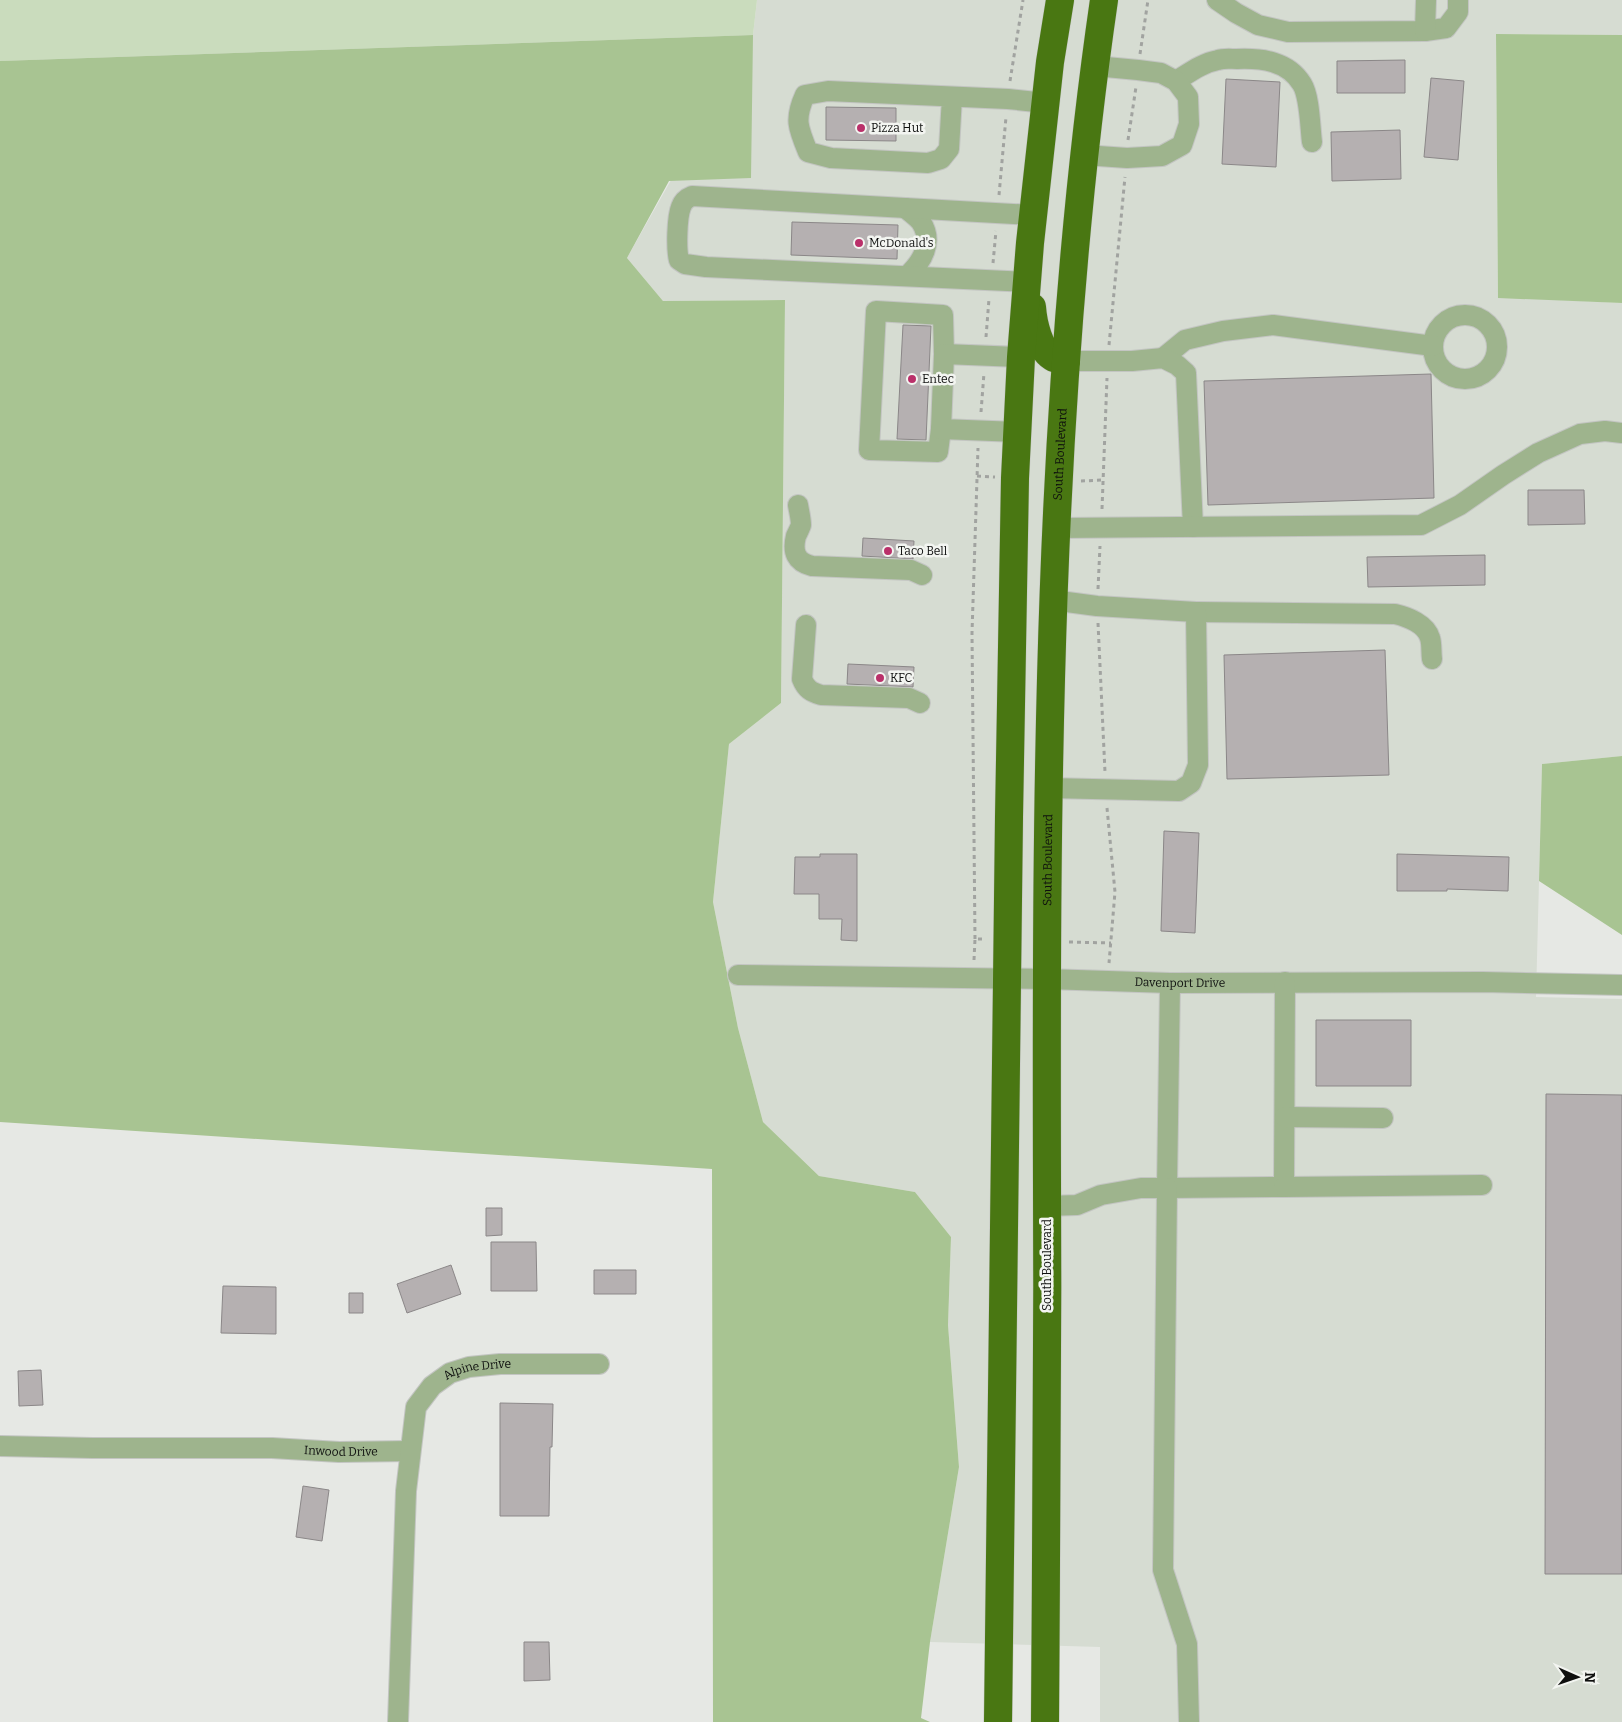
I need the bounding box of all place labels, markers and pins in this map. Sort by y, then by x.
place label: Pizza Hut [871,121,924,135]
marker: Pizza Hut [855,122,867,134]
place label: McDonald's [869,236,934,250]
marker: McDonald's [853,237,865,249]
place label: Entec [922,372,954,386]
marker: Entec [906,373,918,385]
place label: Taco Bell [898,544,948,558]
marker: Taco Bell [882,545,894,557]
place label: KFC [890,671,913,685]
marker: KFC [874,672,886,684]

